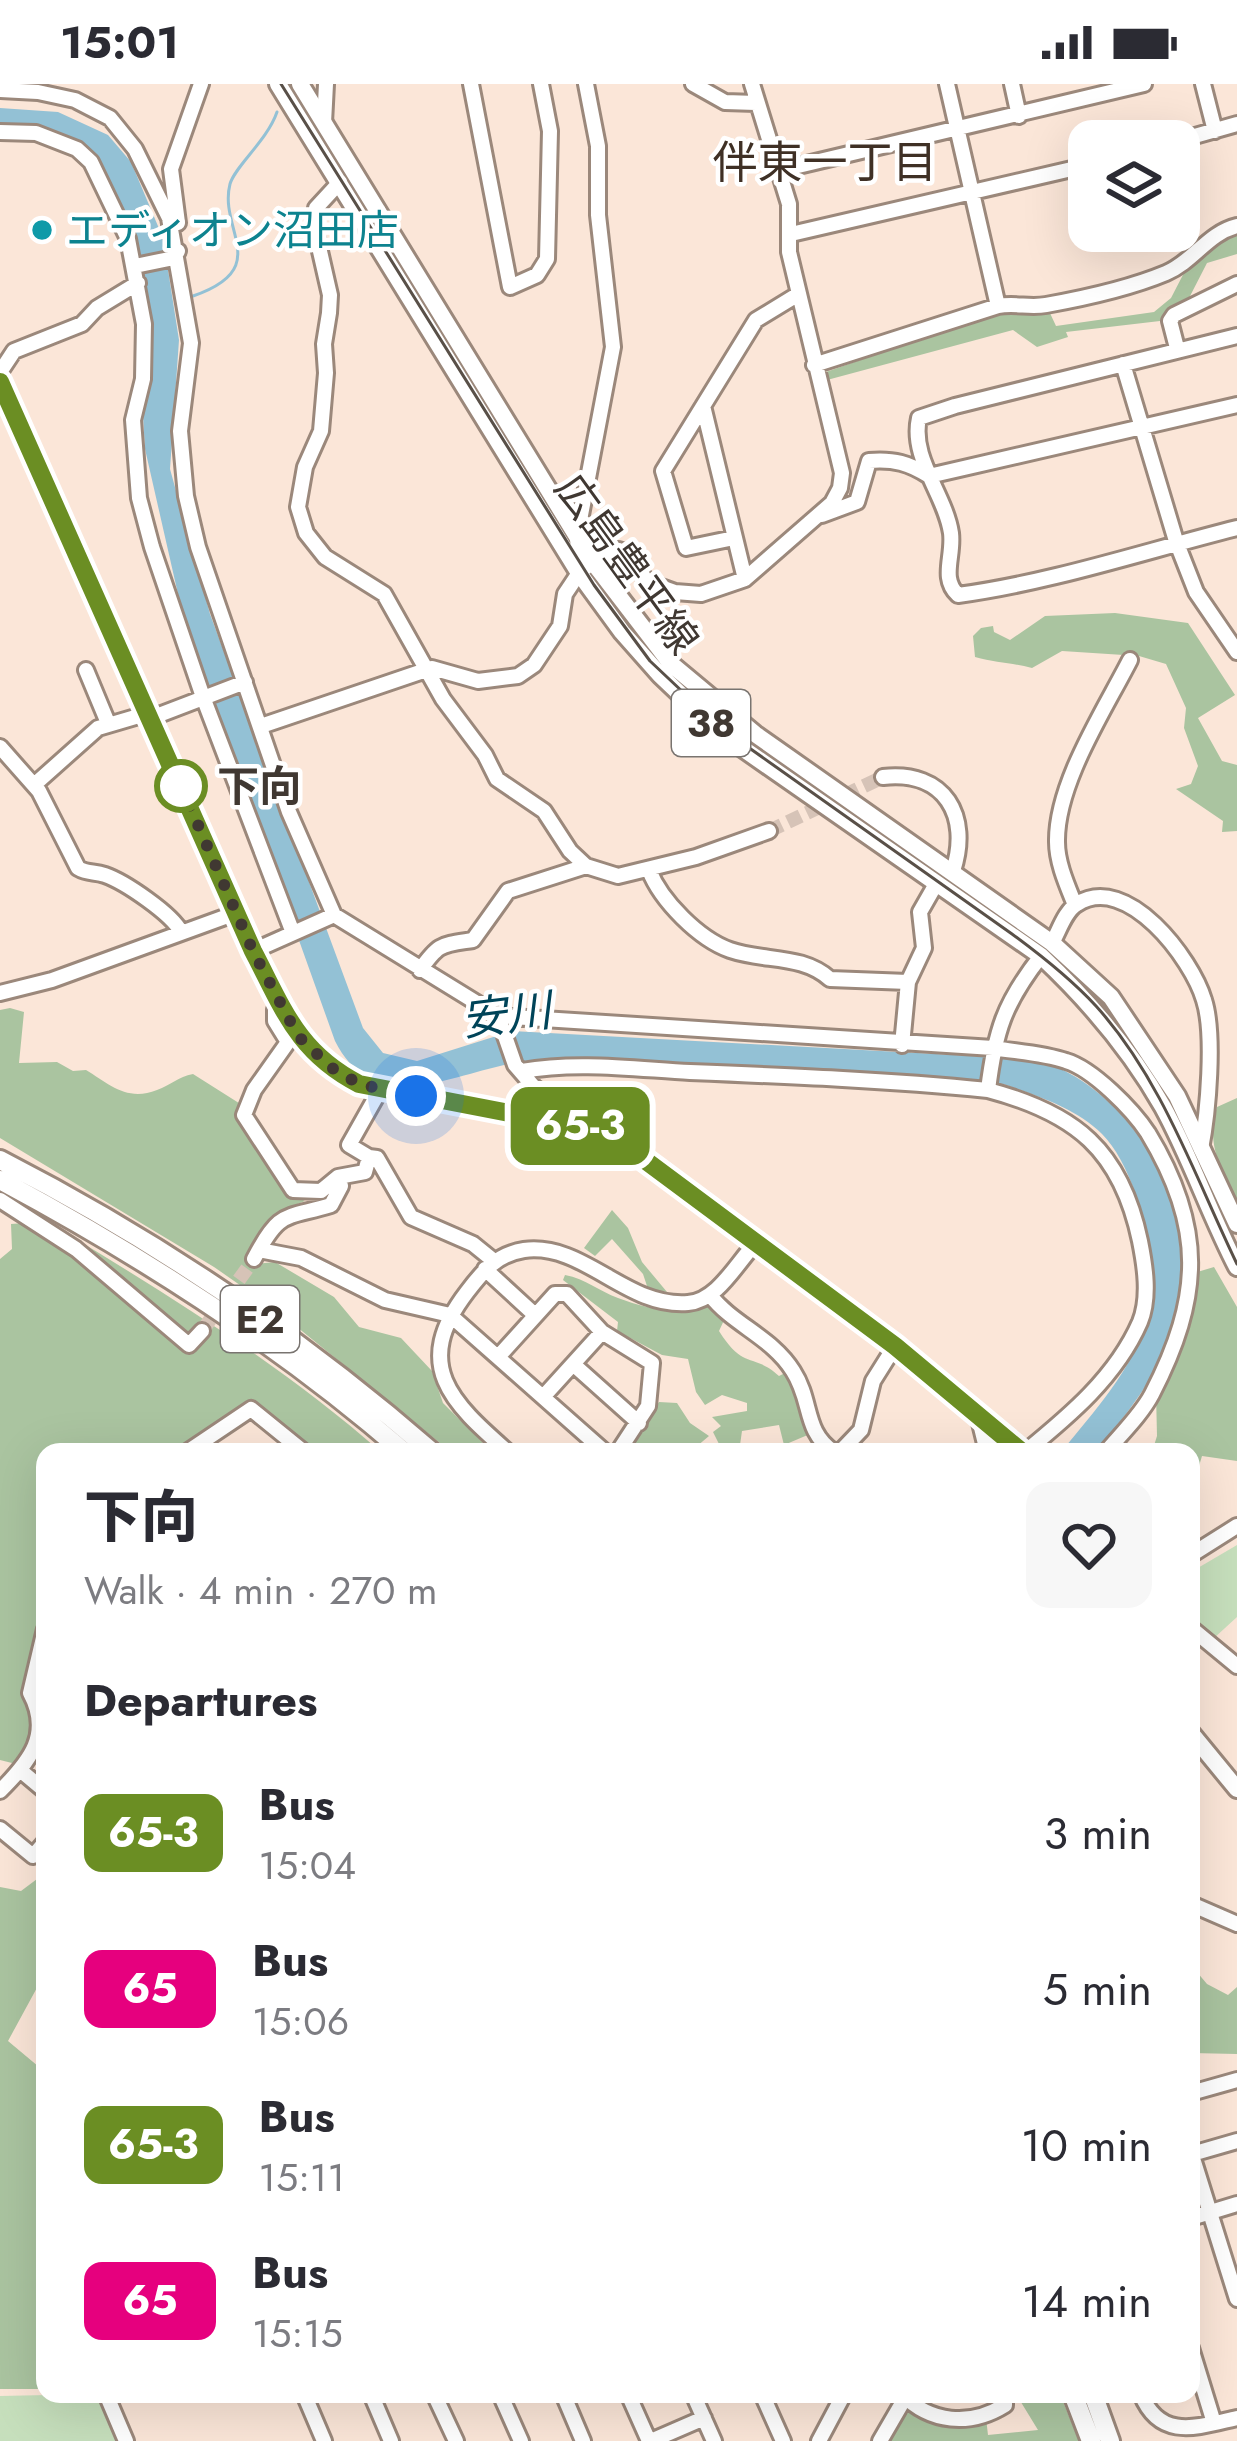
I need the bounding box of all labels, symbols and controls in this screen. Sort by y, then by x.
text: 15:01 [60,10,179,75]
map controls [1068,120,1200,252]
button: layers [1068,120,1200,252]
district label: 伴東一丁目 [712,130,938,195]
place label: エディオン沼田店 [66,200,399,261]
marker: エディオン沼田店 [29,217,55,243]
street label: 広島豊平線 [541,461,713,667]
road number: 38 [672,690,750,756]
place label: 下向 [217,756,301,817]
marker: 下向 [156,761,206,811]
water label: 安川 [457,977,559,1053]
your location [386,1066,446,1126]
line badge: 65-3 [496,1087,664,1165]
text: 65-3 [535,1095,625,1156]
road number: E2 [221,1286,299,1352]
text: 下向 [84,1476,198,1558]
button: heart [1026,1482,1152,1608]
text: Walk · 4 min · 270 m [84,1562,437,1619]
text: Departures [84,1668,318,1733]
text: Bus [259,1772,335,1837]
text: 3 min [1044,1801,1152,1866]
text: 65-3 [108,1802,199,1863]
text: 15:04 [259,1837,356,1894]
text: Bus [252,1928,328,1993]
text: 5 min [1043,1957,1152,2022]
text: 65 [122,1958,178,2019]
text: 15:06 [252,1993,349,2050]
text: Bus [259,2084,335,2149]
text: 10 min [1021,2113,1152,2178]
text: 65-3 [108,2114,199,2175]
text: 15:11 [259,2149,345,2206]
text: Bus [252,2240,328,2305]
text: 14 min [1022,2269,1152,2334]
text: 65 [122,2270,178,2331]
text: 15:15 [252,2305,343,2362]

